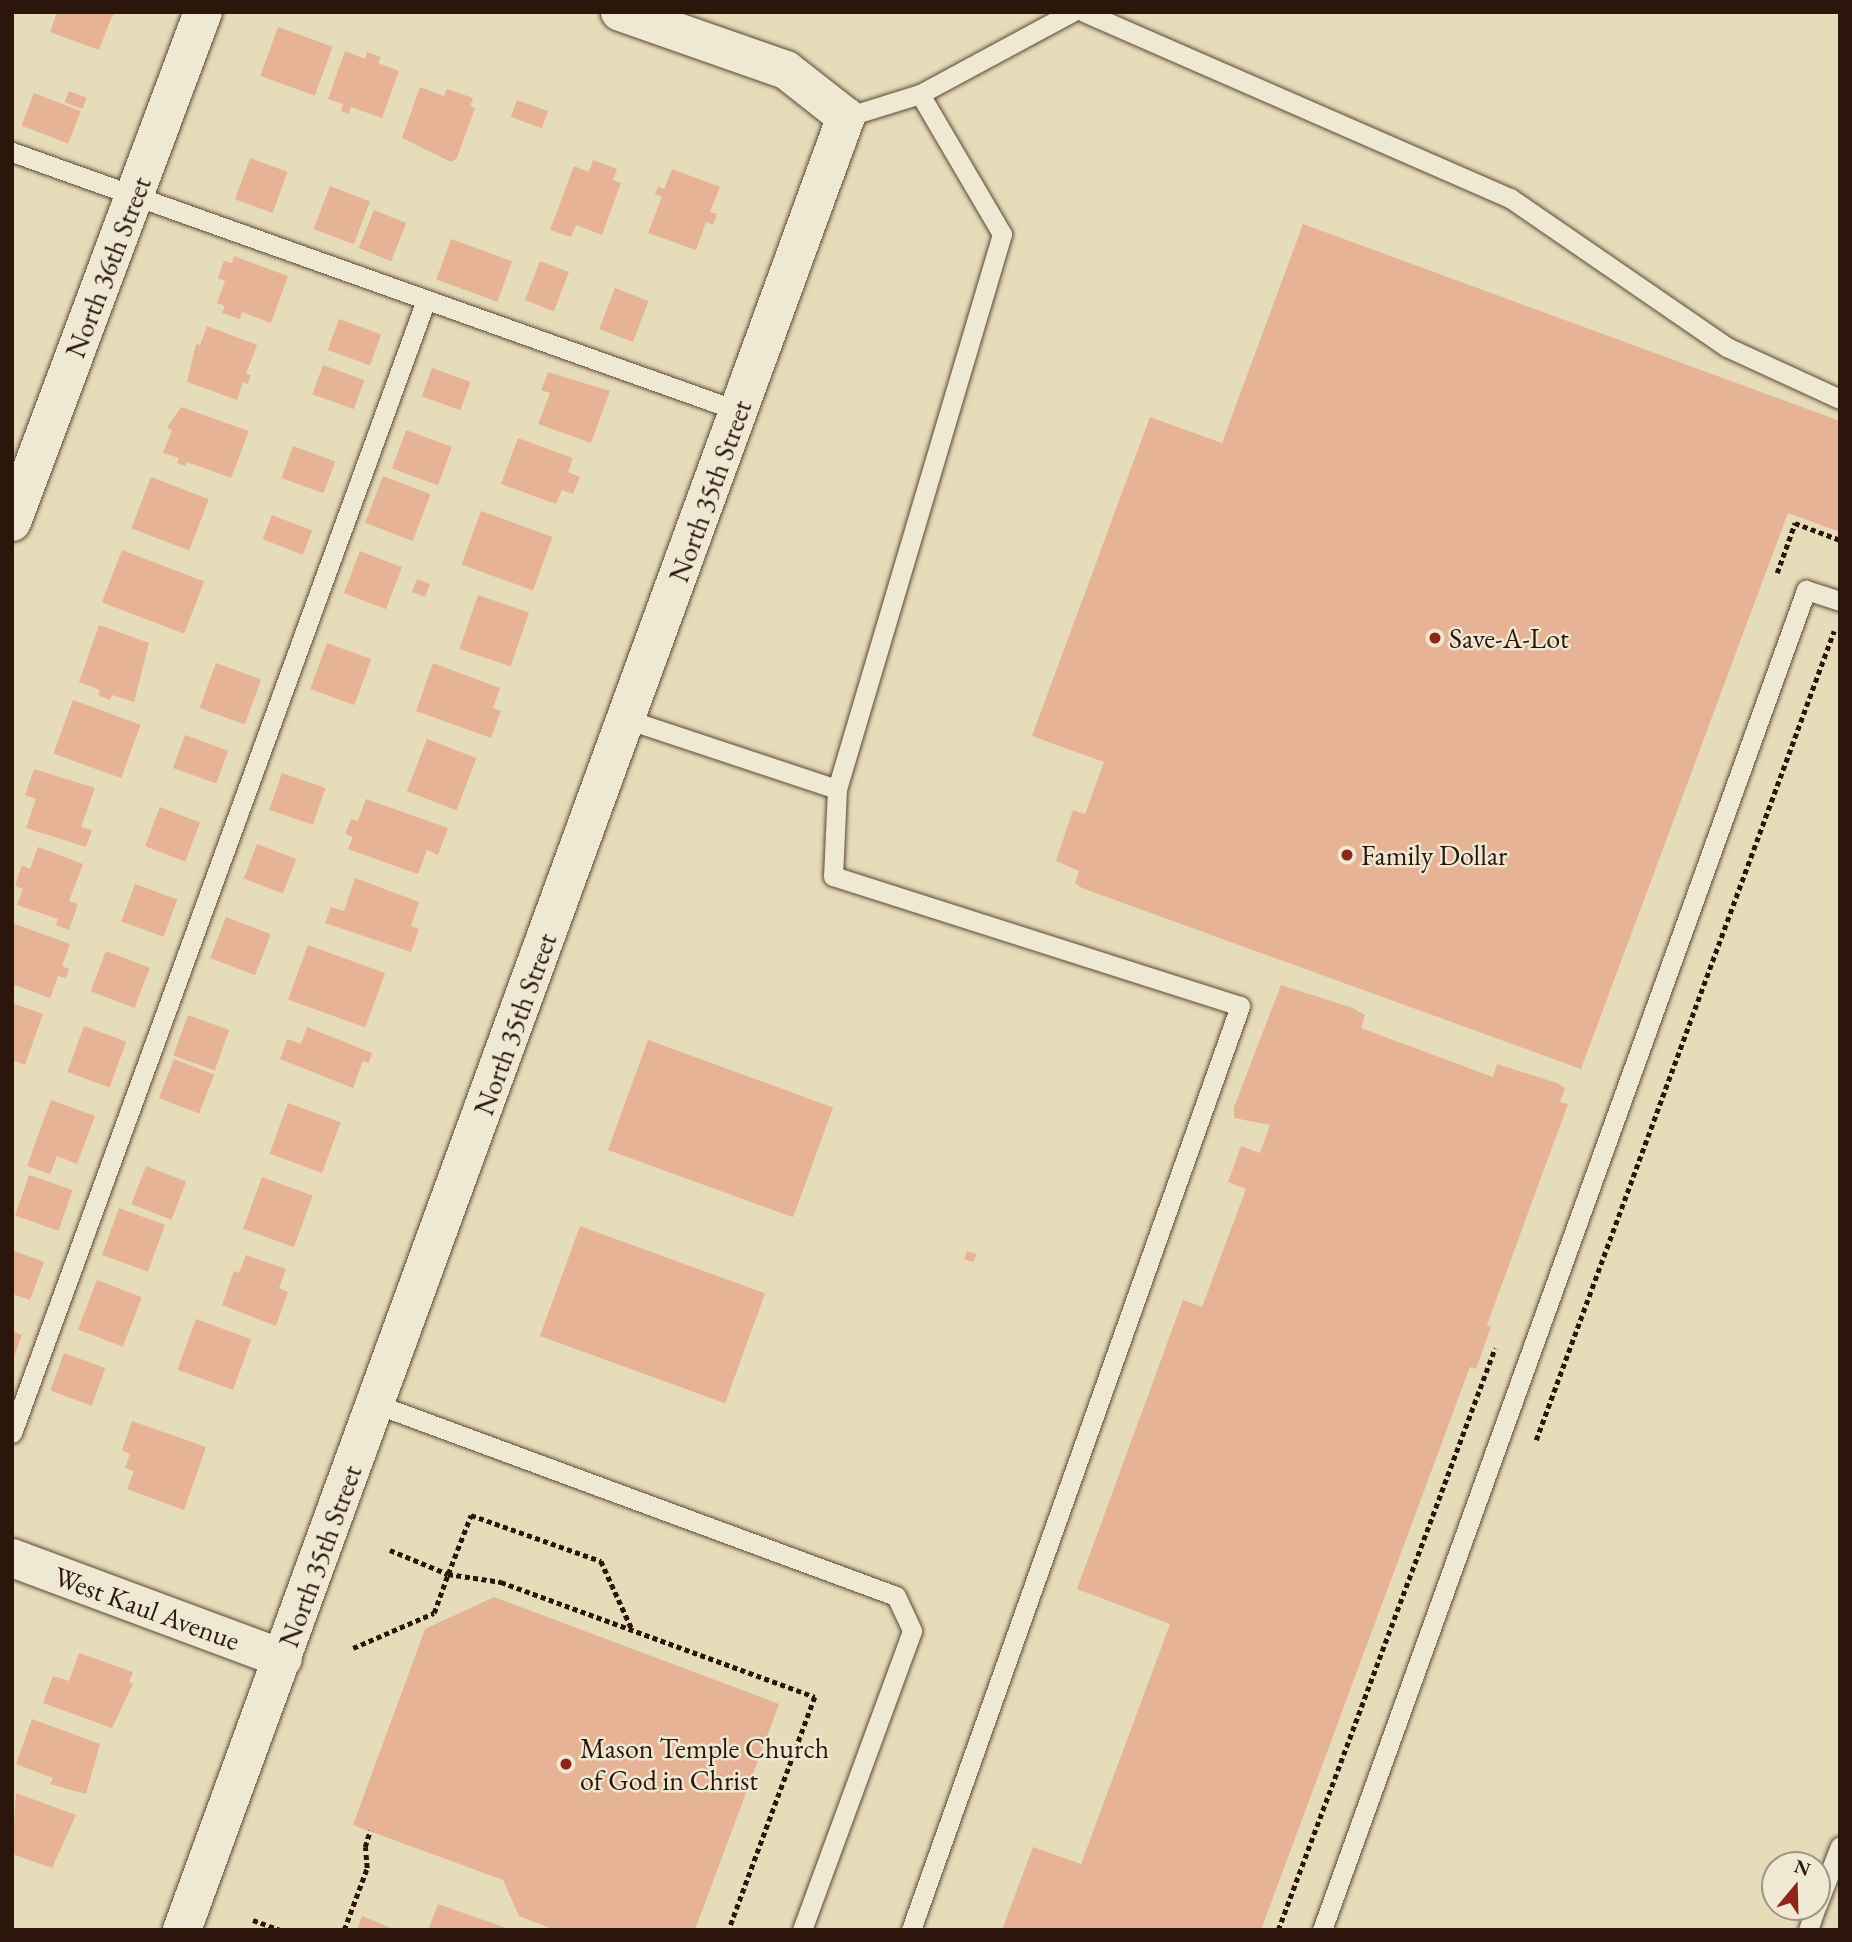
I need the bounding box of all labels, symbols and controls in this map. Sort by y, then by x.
street label: North 36th Street [58,172,158,362]
street label: North 35th Street [661,395,759,587]
place label: Save-A-Lot [1449,621,1569,655]
marker: Save-A-Lot [1427,630,1443,646]
place label: Family Dollar [1361,838,1507,872]
marker: Family Dollar [1339,847,1355,863]
street label: North 35th Street [466,928,564,1120]
street label: North 35th Street [271,1460,369,1652]
street label: West Kaul Avenue [50,1559,244,1657]
place label: Mason Temple Church of God in Christ [580,1731,829,1797]
marker: Mason Temple Church of God in Christ [558,1756,574,1772]
north arrow [1761,1851,1831,1921]
text: N [1791,1853,1814,1882]

